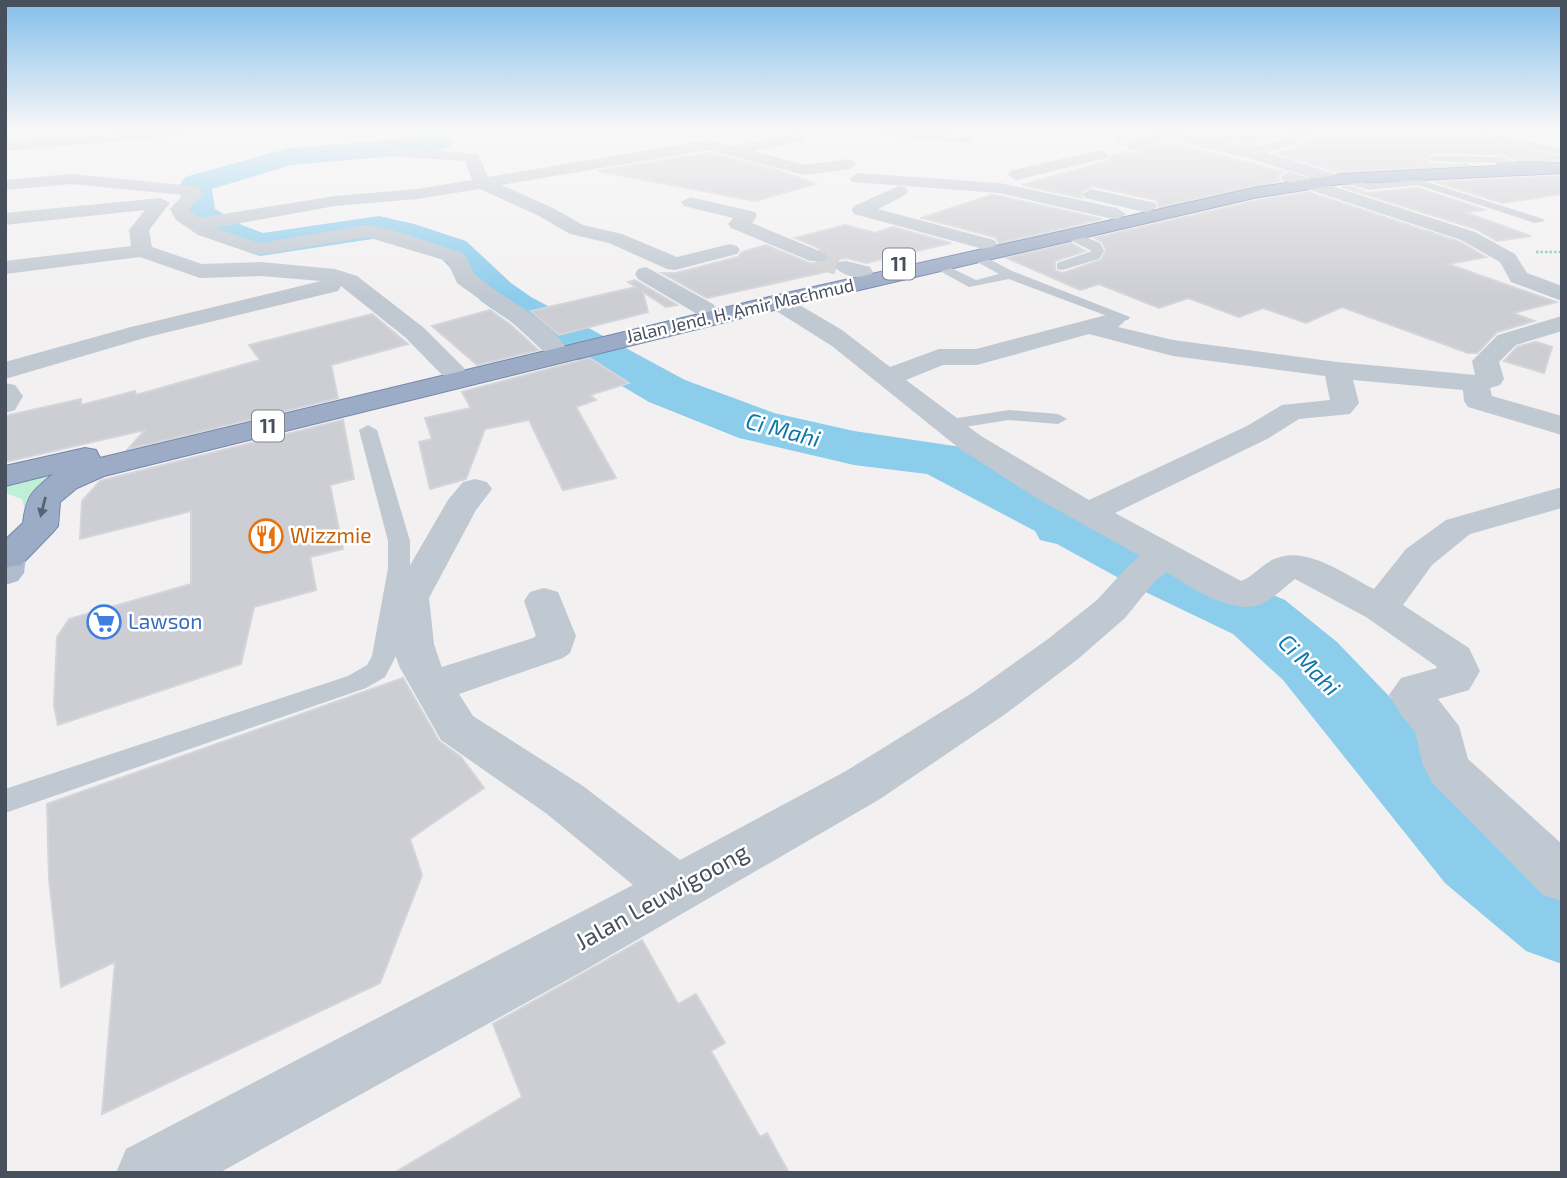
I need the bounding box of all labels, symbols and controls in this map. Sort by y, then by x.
road number: 11 [883,248,915,280]
street label: Jalan Jend. H. Amir Machmud [624,273,856,347]
water label: Ci Mahi [743,406,824,452]
road number: 11 [252,410,284,442]
one-way arrow [37,497,48,519]
restaurant icon: Wizzmie [247,517,285,555]
place label: Wizzmie [290,522,371,547]
supermarket icon: Lawson [85,603,123,641]
place label: Lawson [128,608,202,633]
water label: Ci Mahi [1273,627,1347,701]
street label: Jalan Leuwigoong [570,836,753,955]

